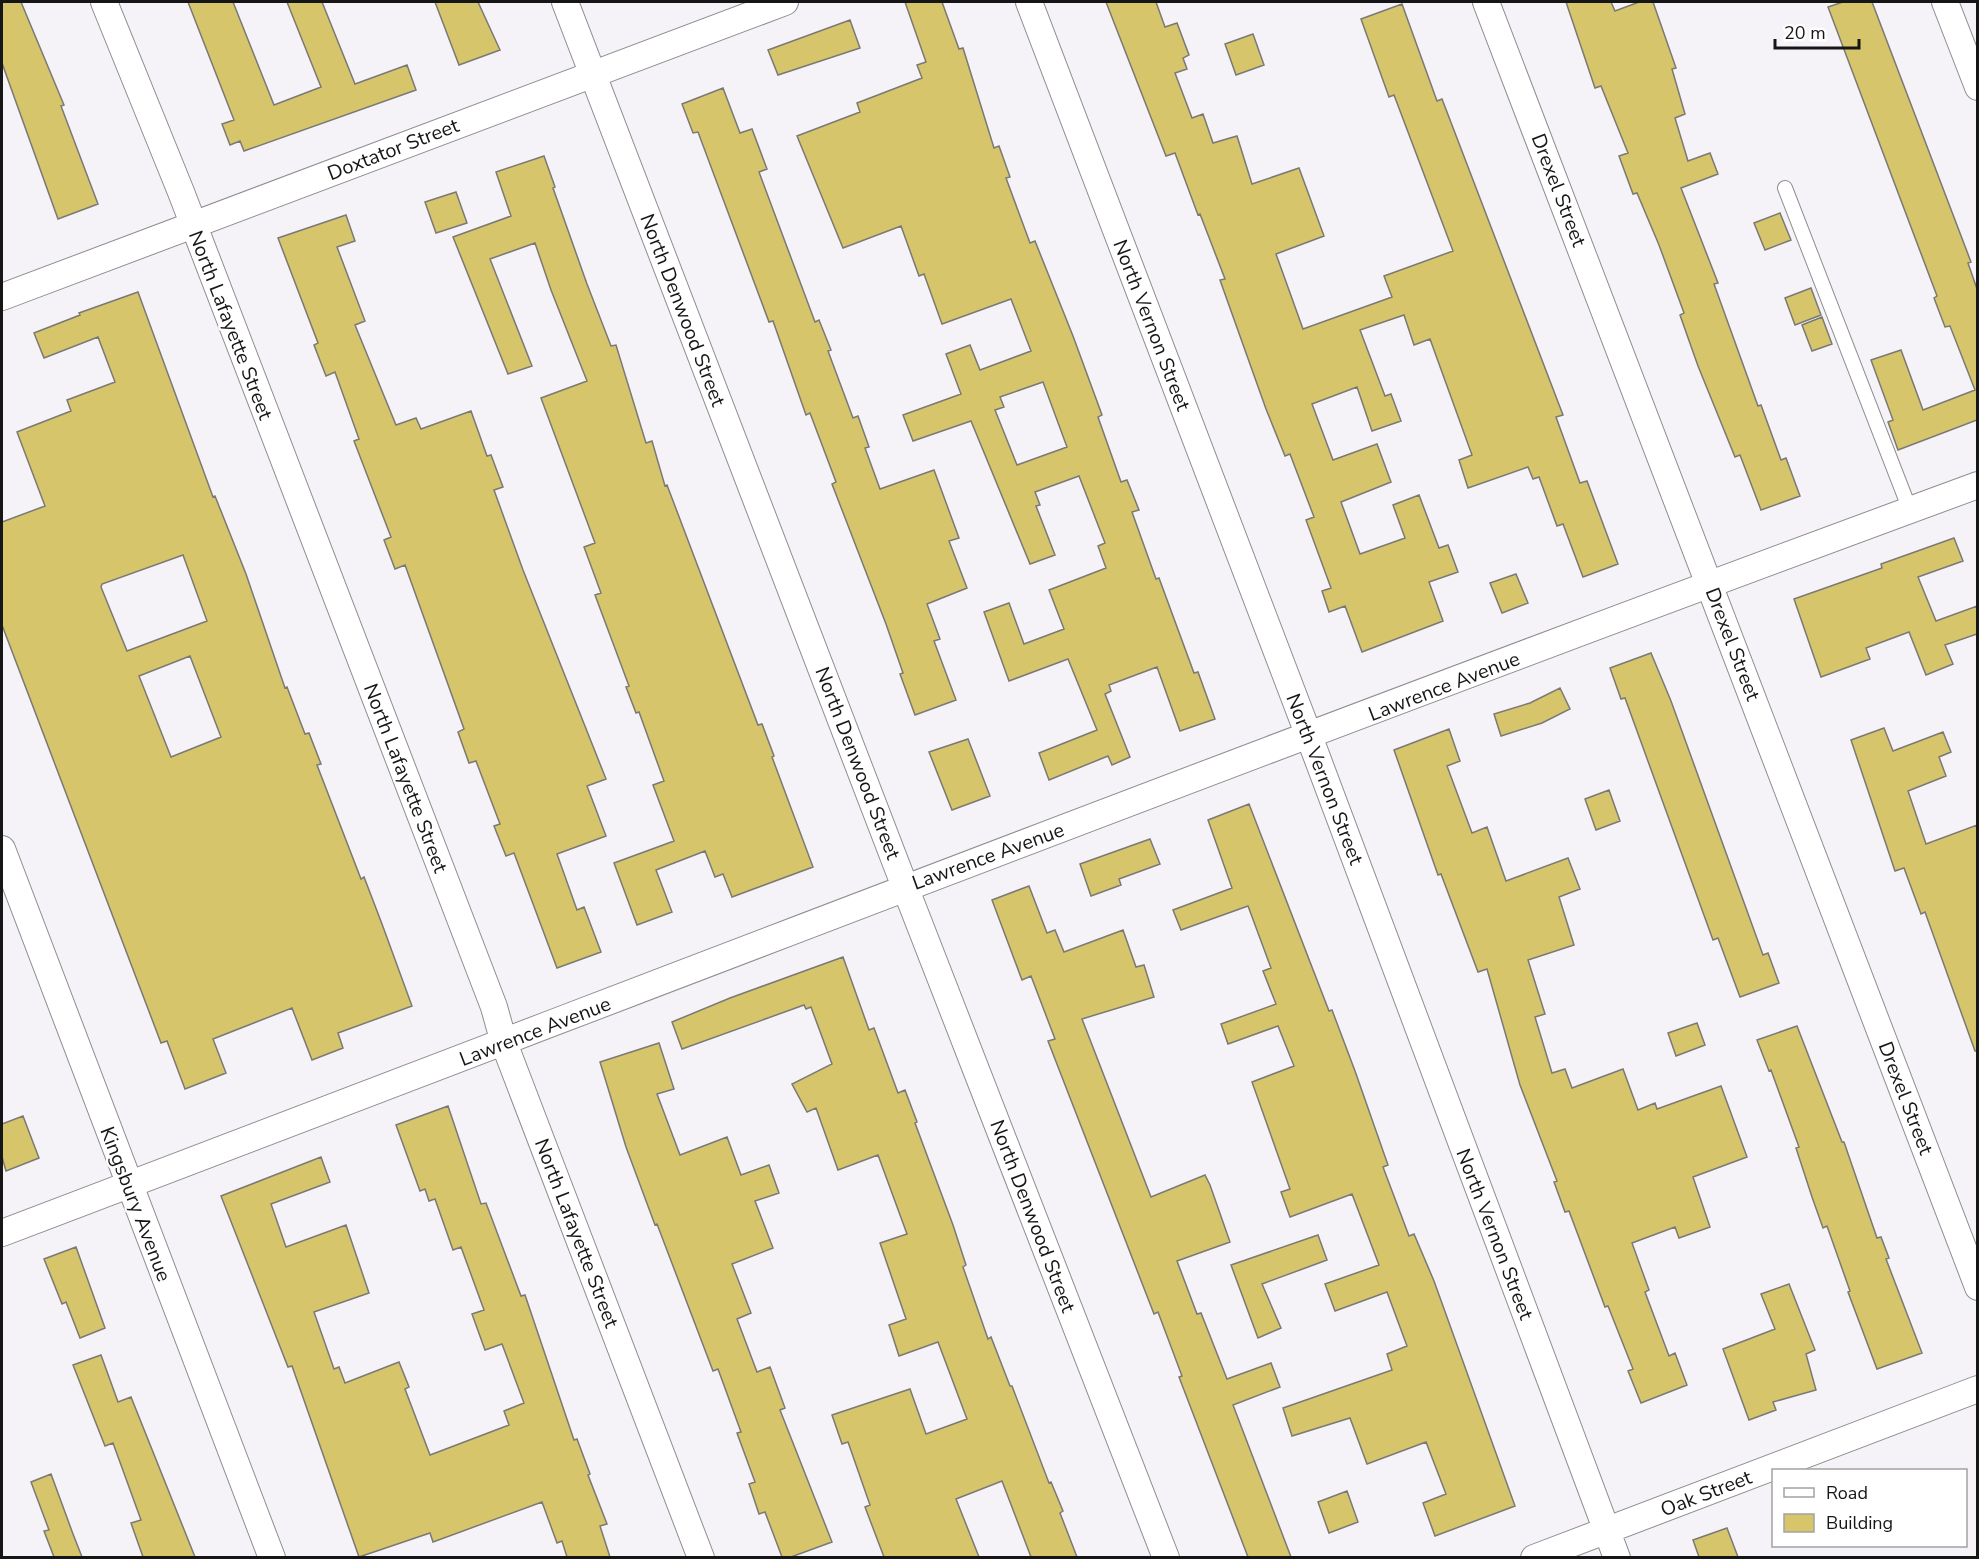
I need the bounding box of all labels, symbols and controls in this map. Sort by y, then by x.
scale bar [1775,12,1859,50]
text: 20 m [1784,21,1826,45]
street label: Doxtator Street [324,112,464,187]
street label: Drexel Street [1525,130,1593,251]
street label: North Denwood Street [633,210,732,411]
street label: North Lafayette Street [182,227,279,424]
street label: North Vernon Street [1106,236,1197,415]
street label: Drexel Street [1699,584,1767,705]
street label: Lawrence Avenue [1365,645,1524,728]
street label: North Denwood Street [808,663,907,864]
street label: North Lafayette Street [357,680,454,877]
street label: North Vernon Street [1279,690,1370,869]
street label: Lawrence Avenue [908,816,1068,897]
street label: Lawrence Avenue [456,990,615,1073]
street label: Drexel Street [1872,1038,1940,1159]
street label: North Denwood Street [983,1116,1082,1317]
street label: Kingsbury Avenue [94,1123,178,1286]
street label: North Lafayette Street [528,1135,625,1332]
street label: North Vernon Street [1449,1145,1540,1324]
street label: Oak Street [1657,1463,1757,1523]
legend [1772,1469,1967,1547]
text: Road [1826,1481,1868,1505]
text: Building [1826,1511,1893,1535]

